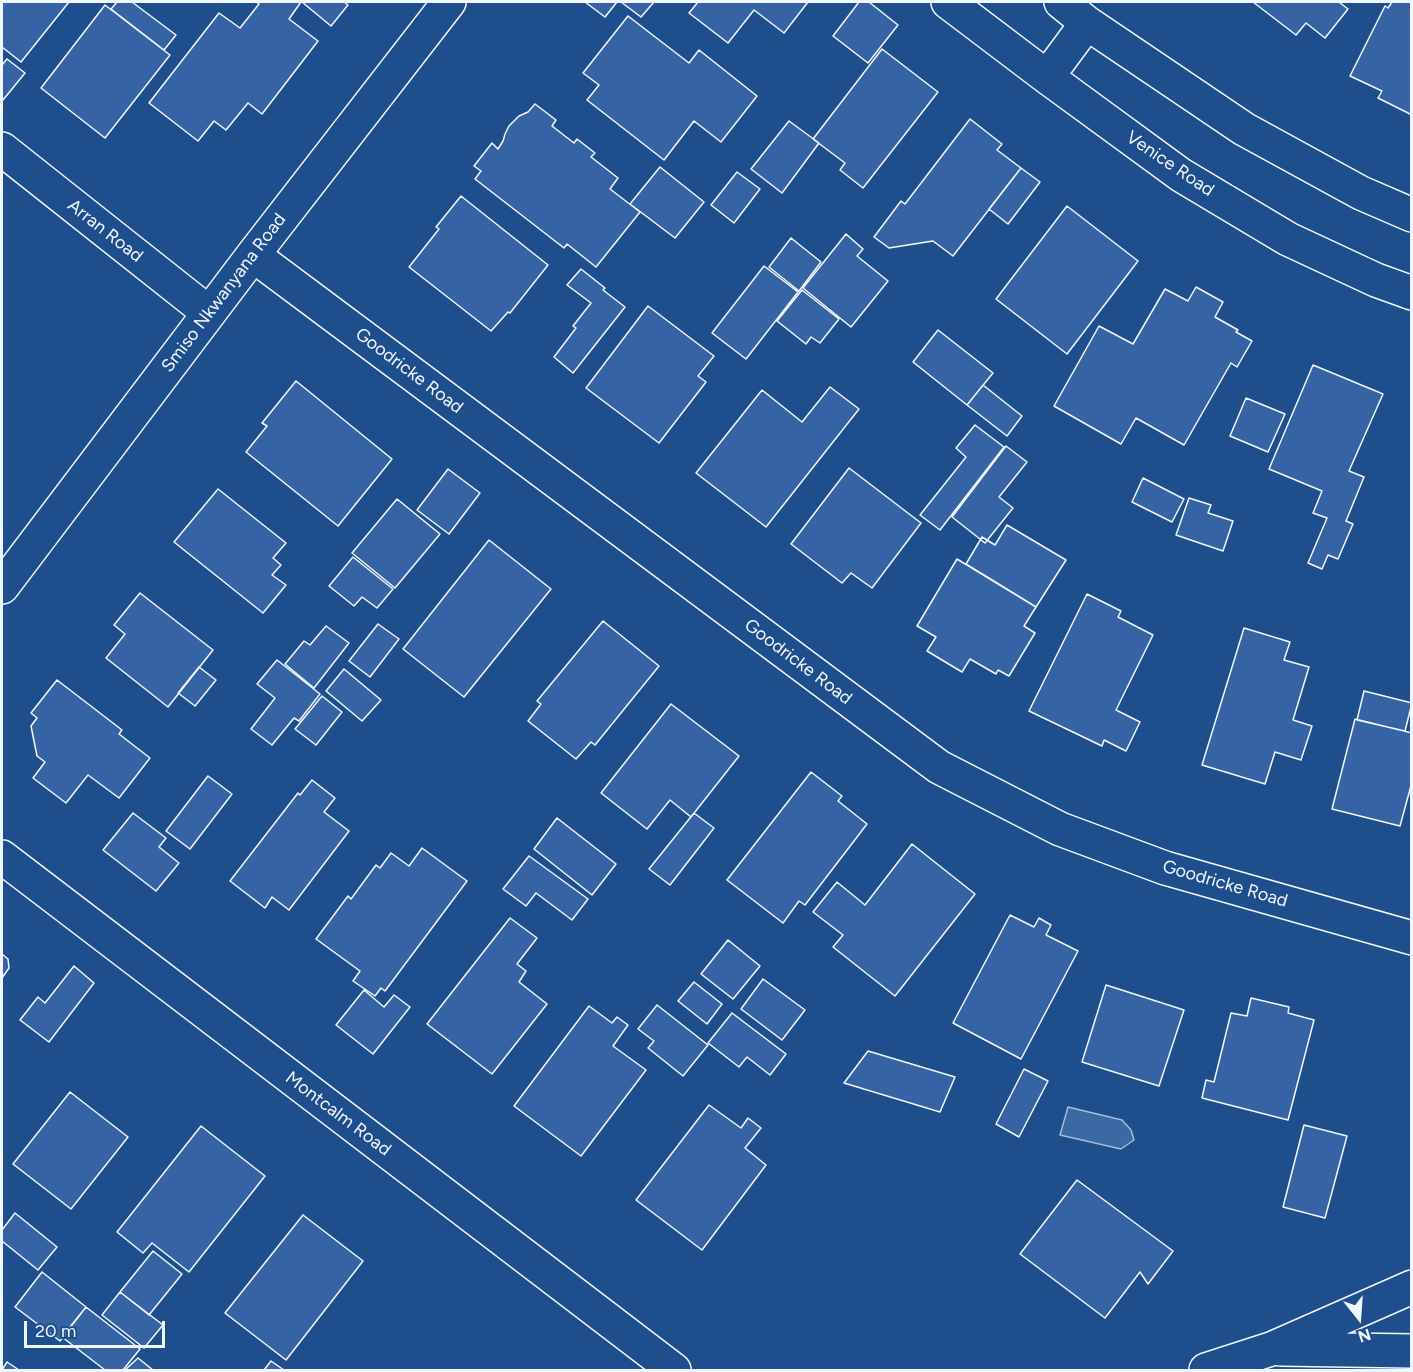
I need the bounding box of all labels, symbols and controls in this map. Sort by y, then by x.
street label: Venice Road [1122,127,1218,201]
street label: Arran Road [63,195,147,267]
street label: Smiso Nkwanyana Road [157,209,291,377]
street label: Goodricke Road [351,323,467,419]
street label: Goodricke Road [740,614,856,710]
street label: Goodricke Road [1160,856,1290,912]
street label: Montcalm Road [281,1067,395,1161]
north arrow [1329,1288,1389,1348]
scale bar [27,1309,168,1347]
text: 20 m [35,1320,76,1342]
text: N [1356,1325,1373,1347]

